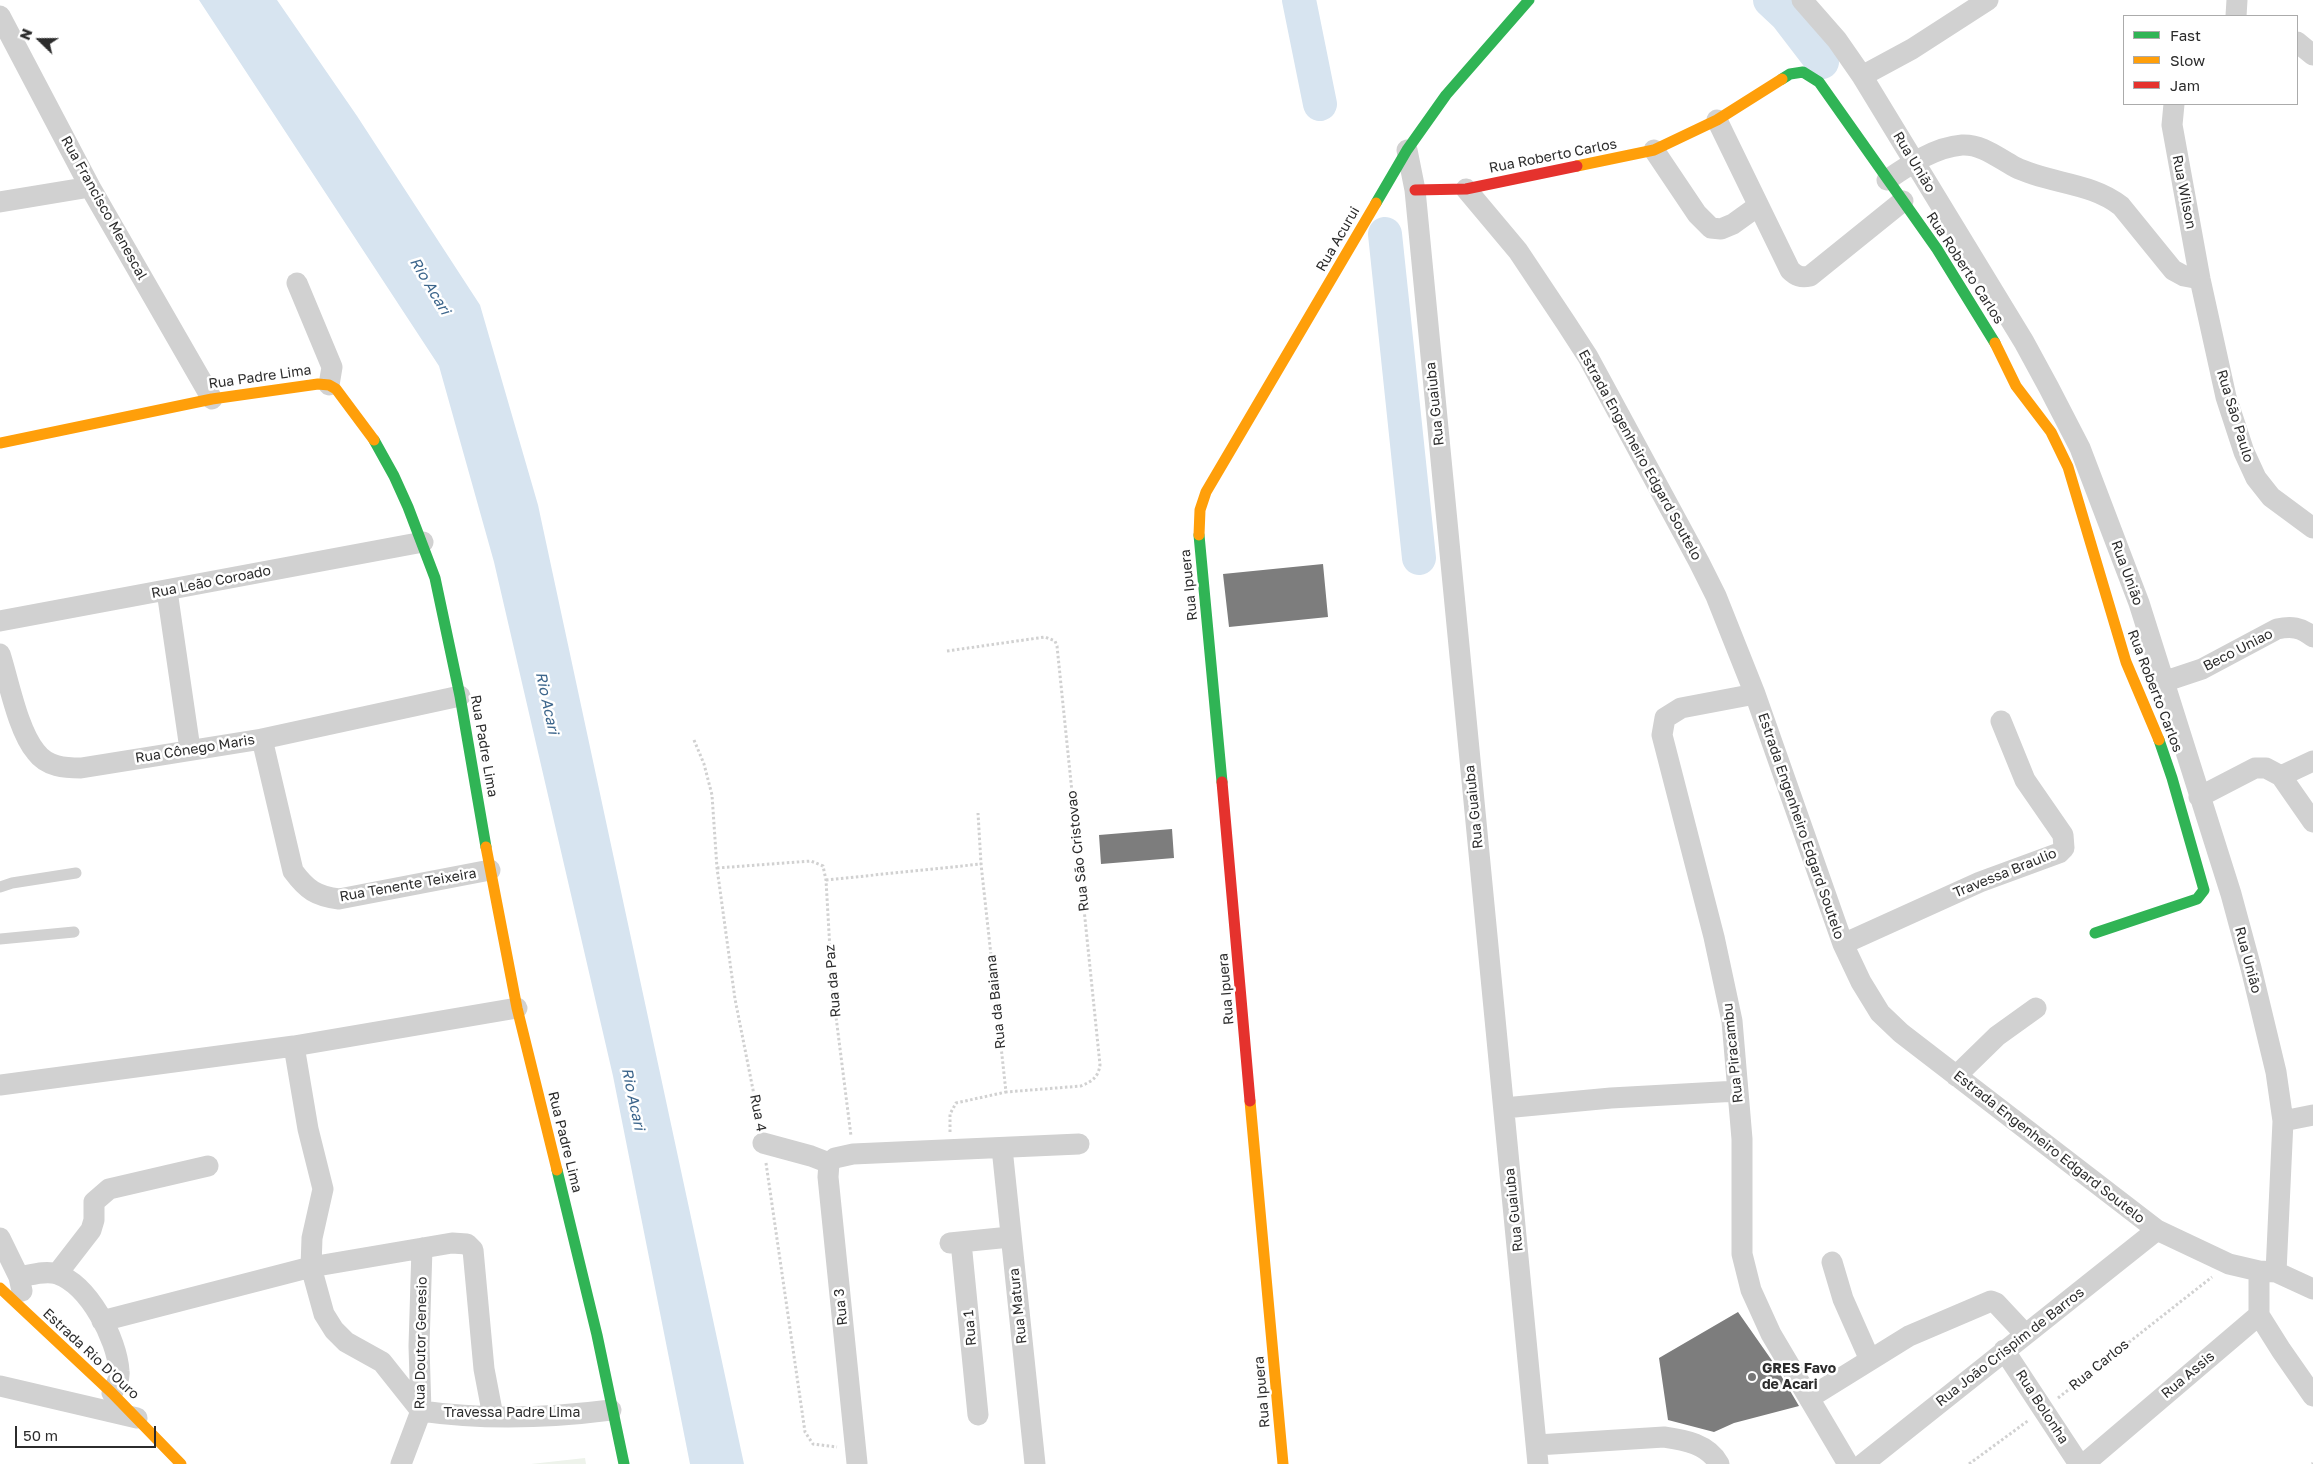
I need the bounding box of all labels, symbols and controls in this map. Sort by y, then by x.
north arrow [15,15,65,65]
legend [2123,15,2298,105]
text: N [16,26,35,42]
text: Fast [2170,26,2201,44]
text: Slow [2170,51,2205,69]
text: Jam [2170,76,2200,94]
street label: Rua União [1889,129,1939,195]
street label: Rua Francisco Menescal [57,133,151,283]
street label: Rua Roberto Carlos [1488,135,1618,177]
street label: Rua Wilson [2169,153,2199,231]
street label: Rua Acurui [1313,204,1363,274]
street label: Rua Roberto Carlos [1923,209,2007,327]
water label: Rio Acari [406,254,454,318]
street label: Estrada Engenheiro Edgard Soutelo [1575,347,1705,563]
street label: Rua Padre Lima [208,361,312,393]
street label: Rua Guaiuba [1422,361,1448,447]
street label: Rua Sāo Paulo [2213,368,2257,464]
street label: Rua União [2107,538,2147,608]
street label: Rua Ipuera [1177,548,1201,622]
street label: Rua Leão Coroado [150,562,272,602]
street label: Beco Uniao [2200,625,2276,675]
street label: Rua Roberto Carlos [2124,627,2186,755]
water label: Rio Acari [532,670,562,736]
street label: Rua Padre Lima [467,694,501,798]
street label: Estrada Engenheiro Edgard Soutelo [1754,711,1848,941]
street label: Rua Cônego Maris [134,731,256,767]
street label: Rua Guaiuba [1461,764,1487,850]
street label: Rua Sāo Cristovao [1063,790,1093,912]
street label: Travessa Braulio [1951,845,2059,901]
street label: Rua Tenente Teixeira [338,865,478,905]
street label: Rua União [2231,925,2265,995]
street label: Rua da Paz [821,944,845,1018]
street label: Rua Ipuera [1214,952,1238,1026]
street label: Rua da Baiana [983,954,1009,1050]
street label: Rua Piracambu [1719,1002,1747,1104]
water label: Rio Acari [618,1066,648,1132]
street label: Estrada Engenheiro Edgard Soutelo [1950,1067,2148,1227]
street label: Rua Padre Lima [544,1090,586,1194]
street label: Rua 4 [746,1093,770,1133]
street label: Rua Guaiuba [1501,1167,1527,1253]
street label: Rua Matura [1006,1267,1030,1345]
street label: Rua Doutor Genesio [411,1276,431,1410]
street label: Rua Joāo Crispim de Barros [1932,1284,2088,1410]
street label: Rua 3 [831,1288,851,1326]
street label: Estrada Rio D'Ouro [39,1305,143,1403]
street label: Rua 1 [960,1309,980,1347]
street label: Rua Carlos [2066,1336,2132,1394]
street label: Rua Assis [2158,1348,2218,1402]
street label: Rua Ipuera [1250,1355,1274,1429]
place label: GRES Favo de Acari [1762,1361,1836,1394]
street label: Rua Bolonha [2012,1367,2072,1447]
marker: GRES Favo de Acari [1746,1371,1758,1383]
street label: Travessa Padre Lima [444,1405,580,1421]
scale bar [18,1416,159,1448]
text: 50 m [23,1426,58,1444]

